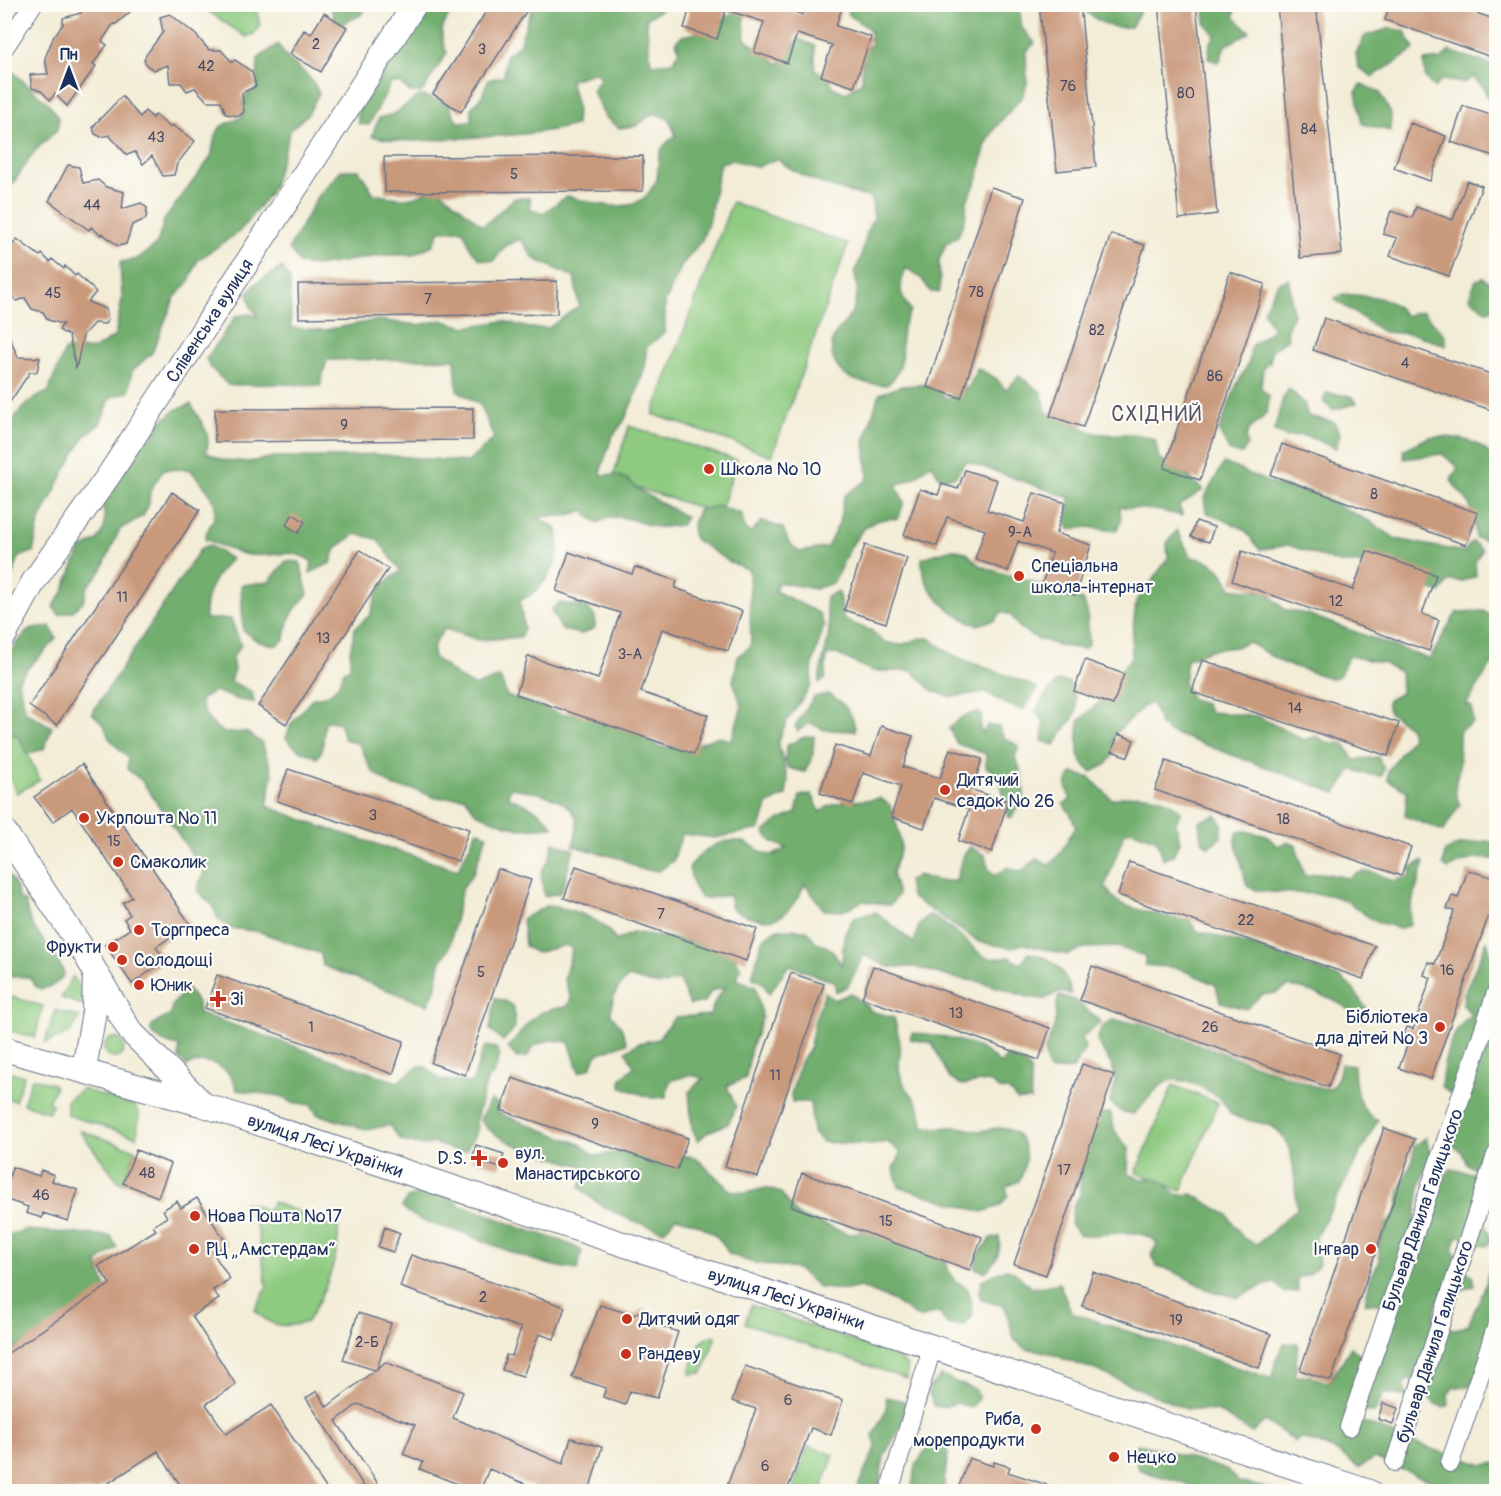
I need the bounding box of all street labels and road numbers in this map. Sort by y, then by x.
street label: Слівенська вулиця [161,255,259,387]
street label: Бульвар Данила Галицького [1378,1105,1469,1314]
street label: вулиця Лесі Українки [244,1109,406,1183]
street label: бульвар Данила Галицького [1391,1237,1479,1446]
street label: вулиця Лесі Українки [705,1263,867,1335]

